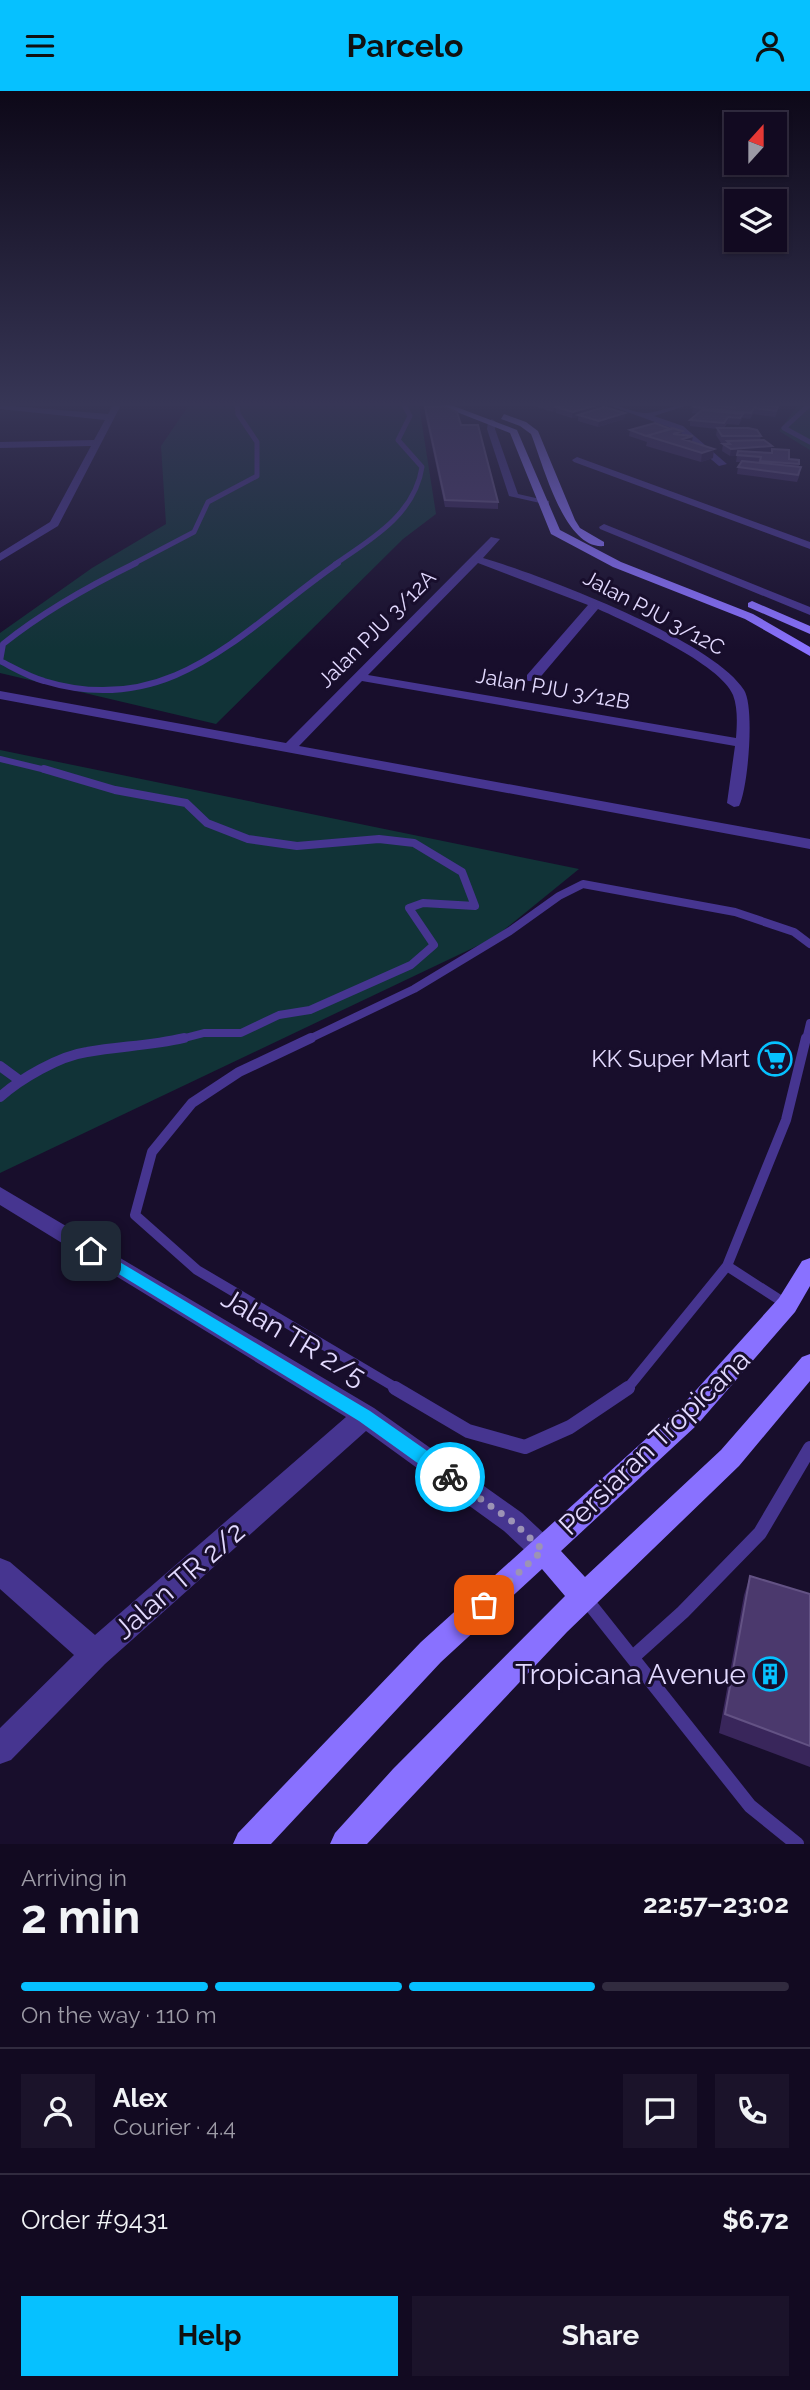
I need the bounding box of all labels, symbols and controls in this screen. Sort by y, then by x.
icon: menu [21,27,59,65]
text: Parcelo [347,27,463,64]
icon: person [751,27,789,65]
north arrow [724,112,788,175]
map controls [724,112,787,252]
button: layers [724,189,787,252]
street label: Jalan PJU 3/12A [313,565,441,693]
street label: Jalan PJU 3/12C [579,565,729,660]
street label: Jalan PJU 3/12B [474,663,632,714]
supermarket icon: KK Super Mart [756,1040,794,1078]
place label: KK Super Mart [591,1044,750,1073]
pin [61,1221,121,1281]
icon: home [72,1232,110,1270]
street label: Jalan TR 2/5 [216,1281,372,1393]
street label: Persiaran Tropicana [552,1343,757,1542]
courier [415,1442,485,1512]
icon: bike [431,1458,469,1496]
street label: Jalan TR 2/2 [107,1515,251,1646]
pin [454,1575,514,1635]
icon: bag [465,1586,503,1624]
building icon: Tropicana Avenue [751,1655,789,1693]
place label: Tropicana Avenue [515,1658,746,1691]
text: Arriving in [21,1864,127,1891]
text: 22:57–23:02 [643,1889,789,1919]
text: 2 min [21,1890,140,1944]
text: On the way · 110 m [21,2001,217,2028]
button: person [21,2074,95,2148]
button: chat [623,2074,697,2148]
button: phone [715,2074,789,2148]
text: Alex [113,2083,168,2113]
text: Courier · 4.4 [113,2113,236,2140]
text: Order #9431 [21,2205,168,2235]
text: $6.72 [722,2205,789,2235]
button: Help [21,2296,398,2376]
button: Share [412,2296,789,2376]

